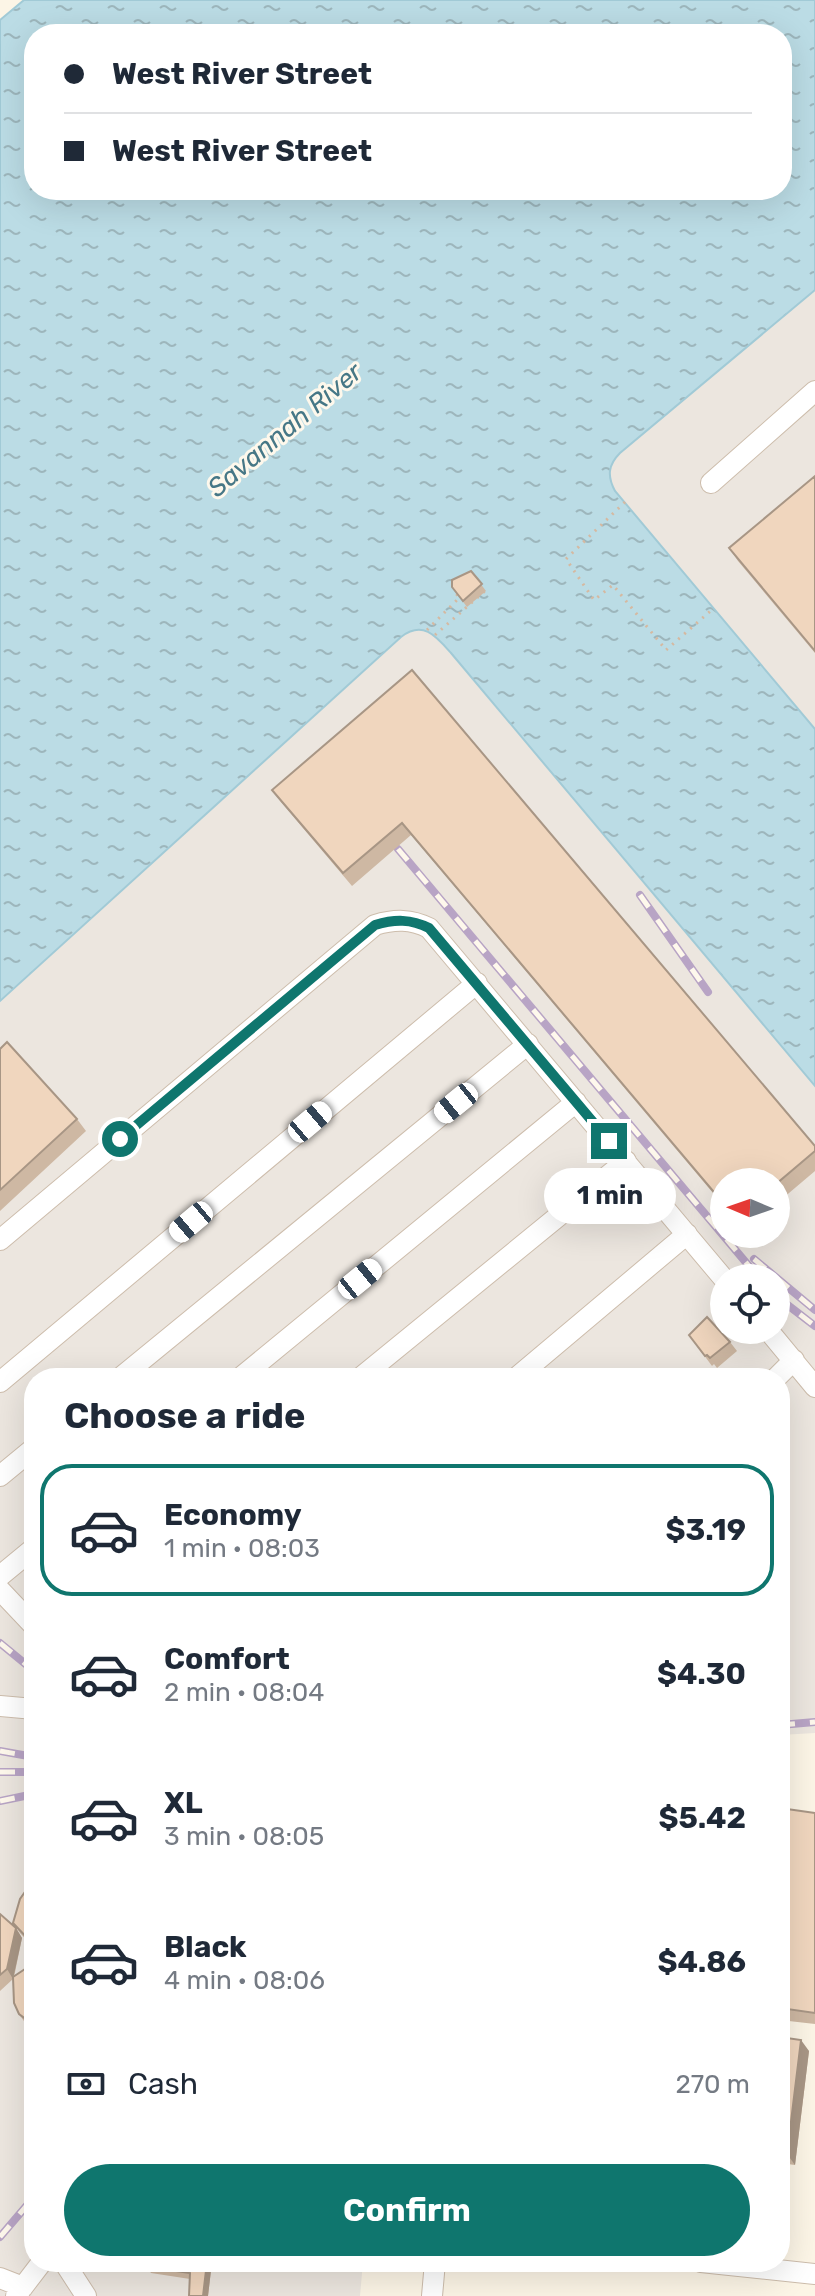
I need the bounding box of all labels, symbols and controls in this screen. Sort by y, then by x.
text: West River Street [112,56,372,92]
text: West River Street [112,133,372,169]
water label: Savannah River [202,356,369,503]
car [430,1079,482,1127]
car [284,1097,336,1147]
route start [102,1121,138,1157]
route end [591,1123,627,1159]
north arrow [710,1168,790,1248]
map controls [710,1168,790,1344]
callout: 1 min [543,1169,675,1225]
text: 1 min [577,1180,643,1211]
car [165,1197,217,1247]
car [334,1255,386,1303]
button: locate [710,1264,790,1344]
text: Choose a ride [64,1394,305,1437]
icon: car [68,1494,140,1566]
text: Economy [164,1497,302,1533]
text: $3.19 [665,1512,746,1548]
text: 1 min · 08:03 [164,1533,320,1564]
icon: car [68,1638,140,1710]
text: Comfort [164,1641,290,1677]
text: $4.30 [657,1656,746,1692]
text: 2 min · 08:04 [164,1677,324,1708]
icon: car [68,1782,140,1854]
text: XL [164,1785,203,1821]
text: $5.42 [658,1800,746,1836]
text: 3 min · 08:05 [164,1821,324,1852]
icon: car [68,1926,140,1998]
text: Black [164,1929,247,1965]
text: $4.86 [657,1944,746,1980]
text: 4 min · 08:06 [164,1965,325,1996]
icon: cash [64,2062,108,2106]
text: Cash [128,2066,198,2102]
text: 270 m [675,2069,750,2100]
button: Confirm [64,2164,750,2256]

